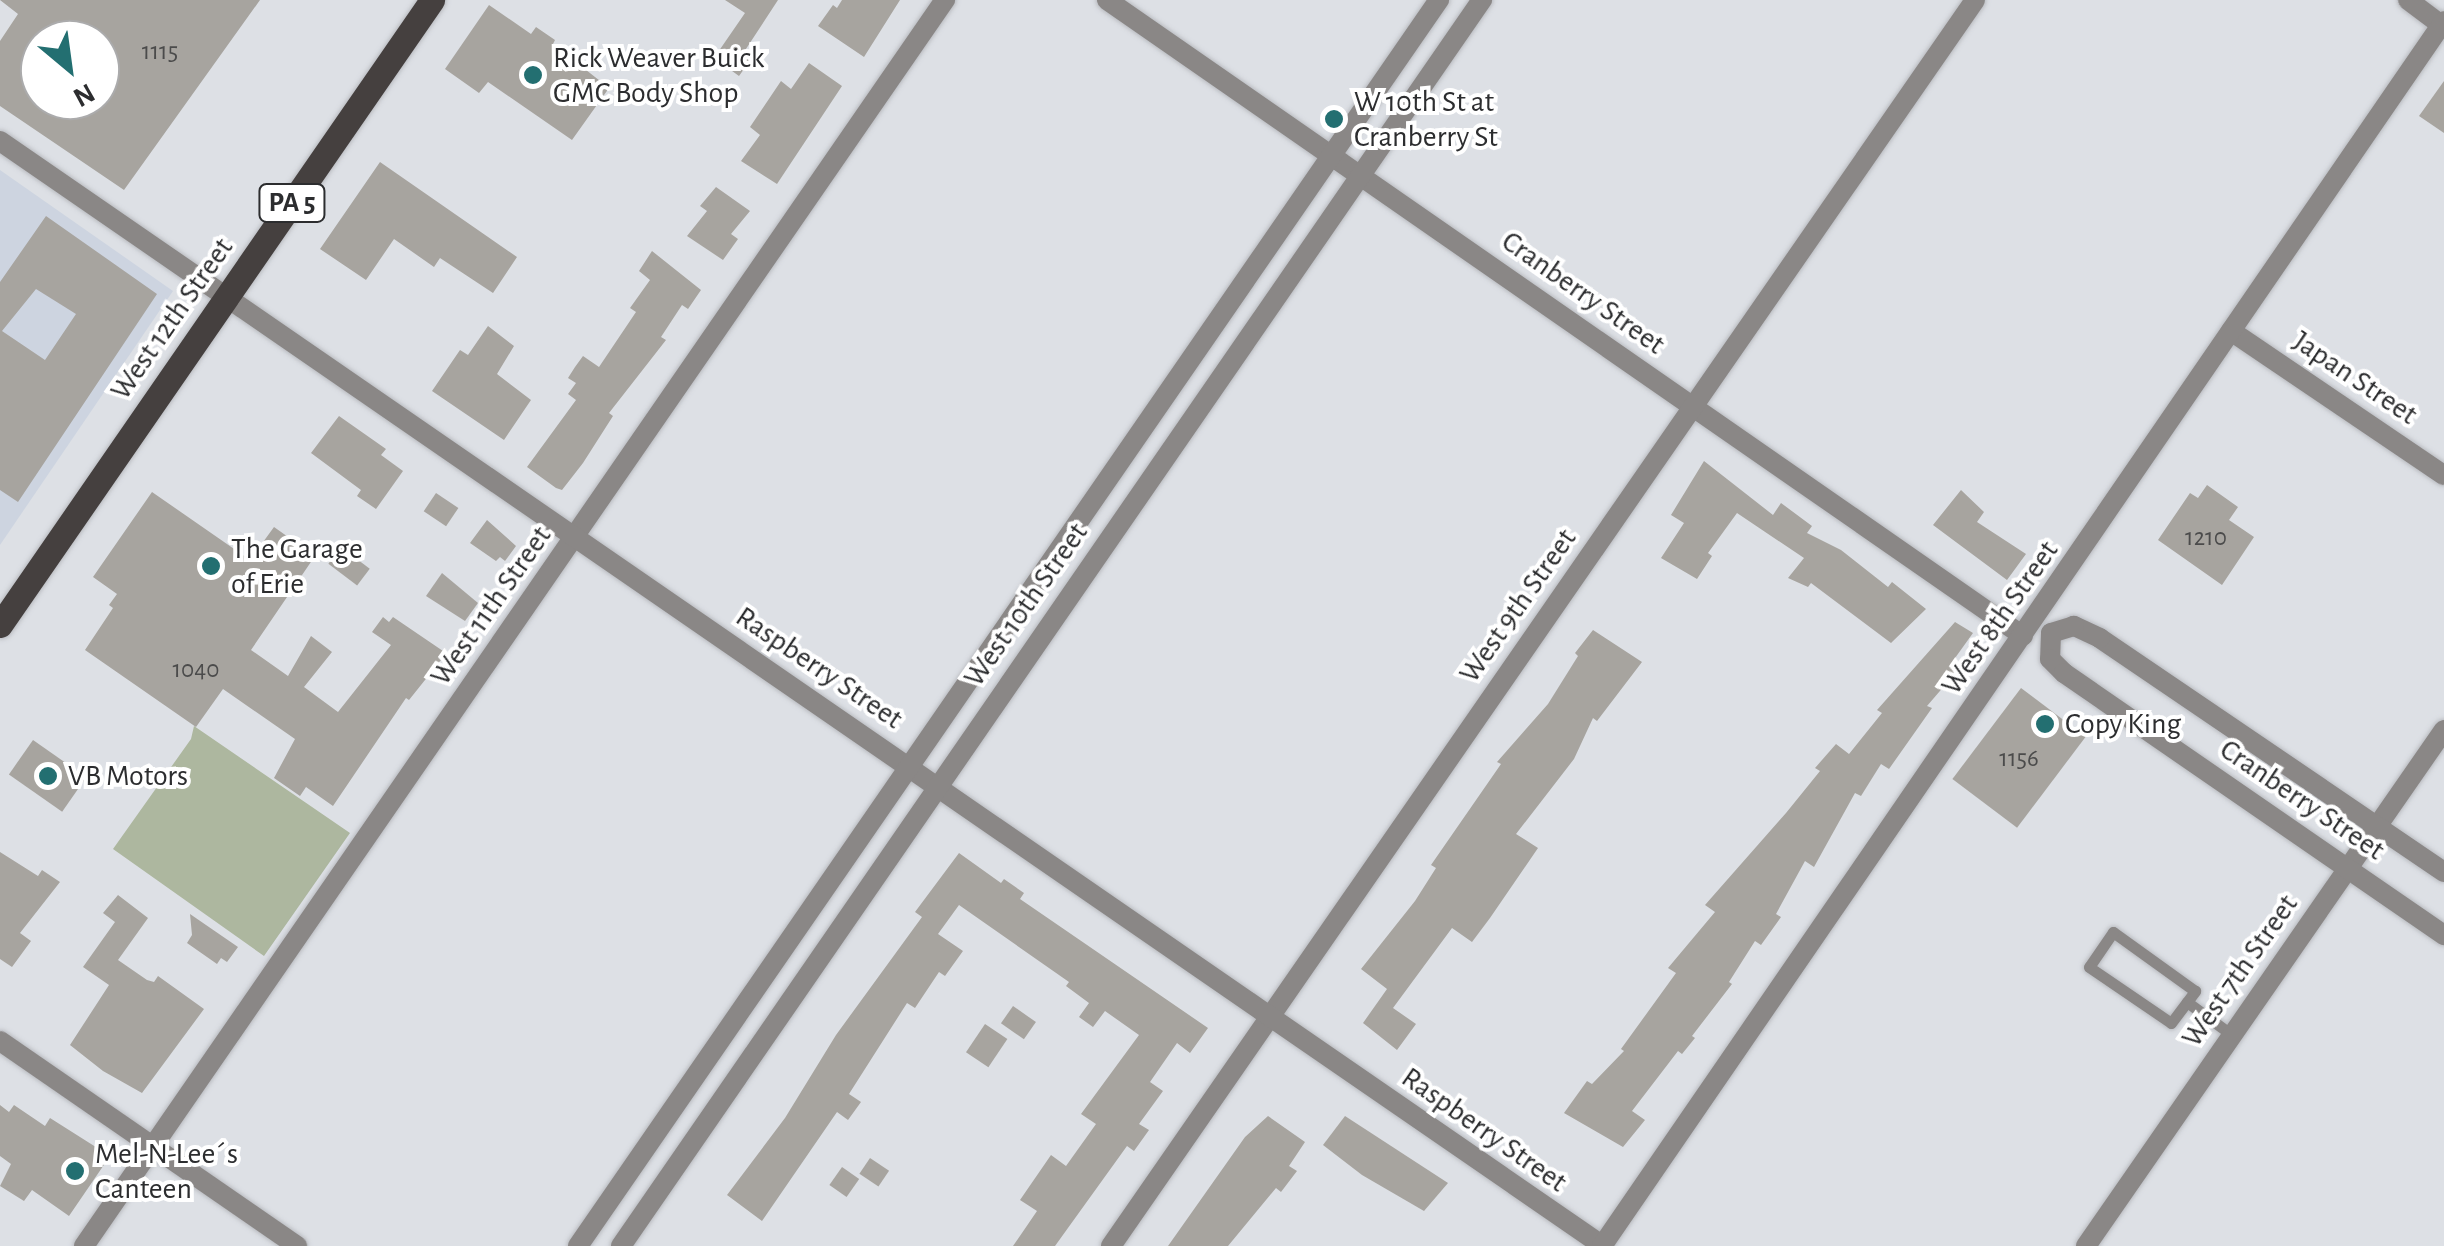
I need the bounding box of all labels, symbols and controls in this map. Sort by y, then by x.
north arrow [20,20,120,120]
house number: 1115 [142,37,178,67]
place label: Rick Weaver Buick GMC Body Shop [553,40,764,110]
marker: Rick Weaver Buick GMC Body Shop [522,64,544,86]
text: N [68,78,99,111]
place label: W 10th St at Cranberry St [1354,84,1498,154]
marker: W 10th St at Cranberry St [1323,108,1345,130]
road number: PA 5 [257,180,327,226]
street label: Cranberry Street [1495,224,1671,362]
street label: West 12th Street [103,231,241,407]
street label: Japan Street [2286,323,2424,433]
street label: West 10th Street [956,516,1096,694]
street label: West 11th Street [423,519,559,693]
street label: West 9th Street [1452,522,1584,690]
house number: 1210 [2185,523,2227,553]
place label: The Garage of Erie [231,531,363,602]
street label: West 8th Street [1934,534,2066,702]
marker: The Garage of Erie [200,555,222,577]
street label: Raspberry Street [729,599,909,737]
house number: 1040 [172,655,220,685]
place label: Copy King [2065,706,2181,742]
marker: Copy King [2034,713,2056,735]
street label: Cranberry Street [2213,732,2391,868]
house number: 1156 [1999,744,2039,774]
place label: VB Motors [68,758,188,794]
marker: VB Motors [37,765,59,787]
street label: West 7th Street [2174,888,2306,1054]
street label: Raspberry Street [1394,1060,1574,1200]
place label: Mel-N-Lee´s Canteen [95,1136,238,1206]
marker: Mel-N-Lee´s Canteen [64,1160,86,1182]

